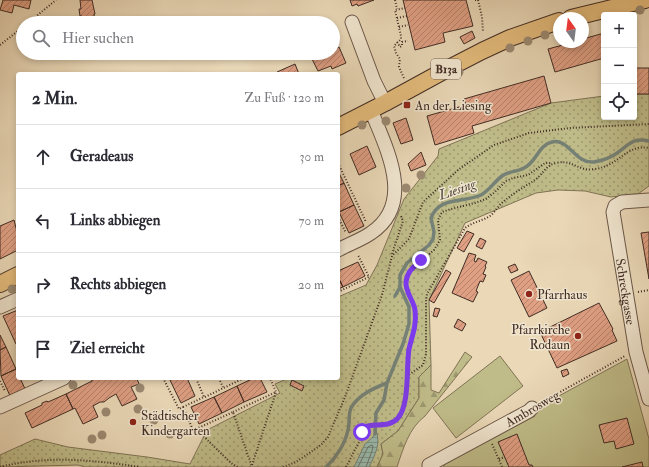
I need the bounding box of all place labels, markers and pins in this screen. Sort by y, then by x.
place label: An der Liesing [414,98,492,114]
marker: An der Liesing [402,100,412,110]
place label: Pfarrhaus [537,287,588,303]
marker: Pfarrhaus [524,289,534,299]
place label: Pfarrkirche Rodaun [511,322,571,353]
marker: Pfarrkirche Rodaun [573,331,583,341]
place label: Städtischer Kindergarten [141,408,210,439]
marker: Städtischer Kindergarten [128,417,138,427]

